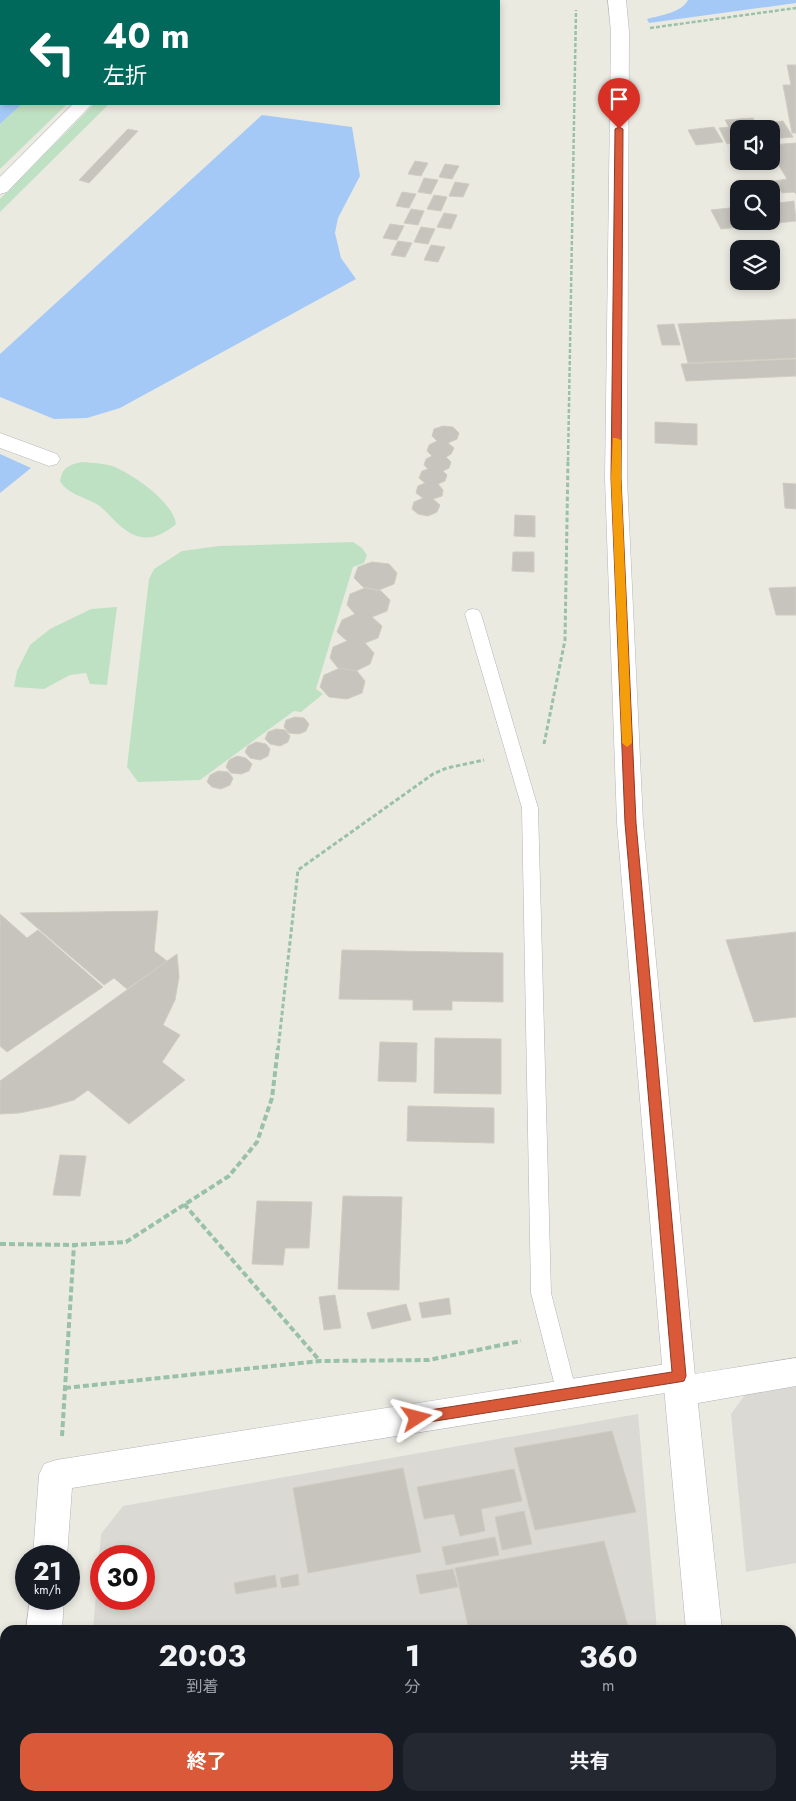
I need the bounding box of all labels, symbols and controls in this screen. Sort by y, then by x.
text: 40 m [103,11,190,61]
icon: left [20,20,85,85]
text: 左折 [103,59,147,91]
pin [598,78,640,129]
icon: arrive [605,85,633,113]
map controls [730,120,780,290]
button: sound [730,120,780,170]
button: search [730,180,780,230]
button: layers [730,240,780,290]
position arrow [390,1391,442,1443]
speed limit sign: 30 [90,1545,155,1610]
text: 21 [33,1553,62,1589]
text: km/h [34,1581,61,1599]
text: 20:03 [158,1634,246,1677]
text: 1 [405,1634,420,1677]
text: 360 [579,1635,638,1678]
text: m [602,1674,615,1697]
text: 到着 [186,1675,218,1698]
text: 分 [405,1675,421,1698]
button: 終了 [20,1733,393,1791]
button: 共有 [403,1733,776,1791]

